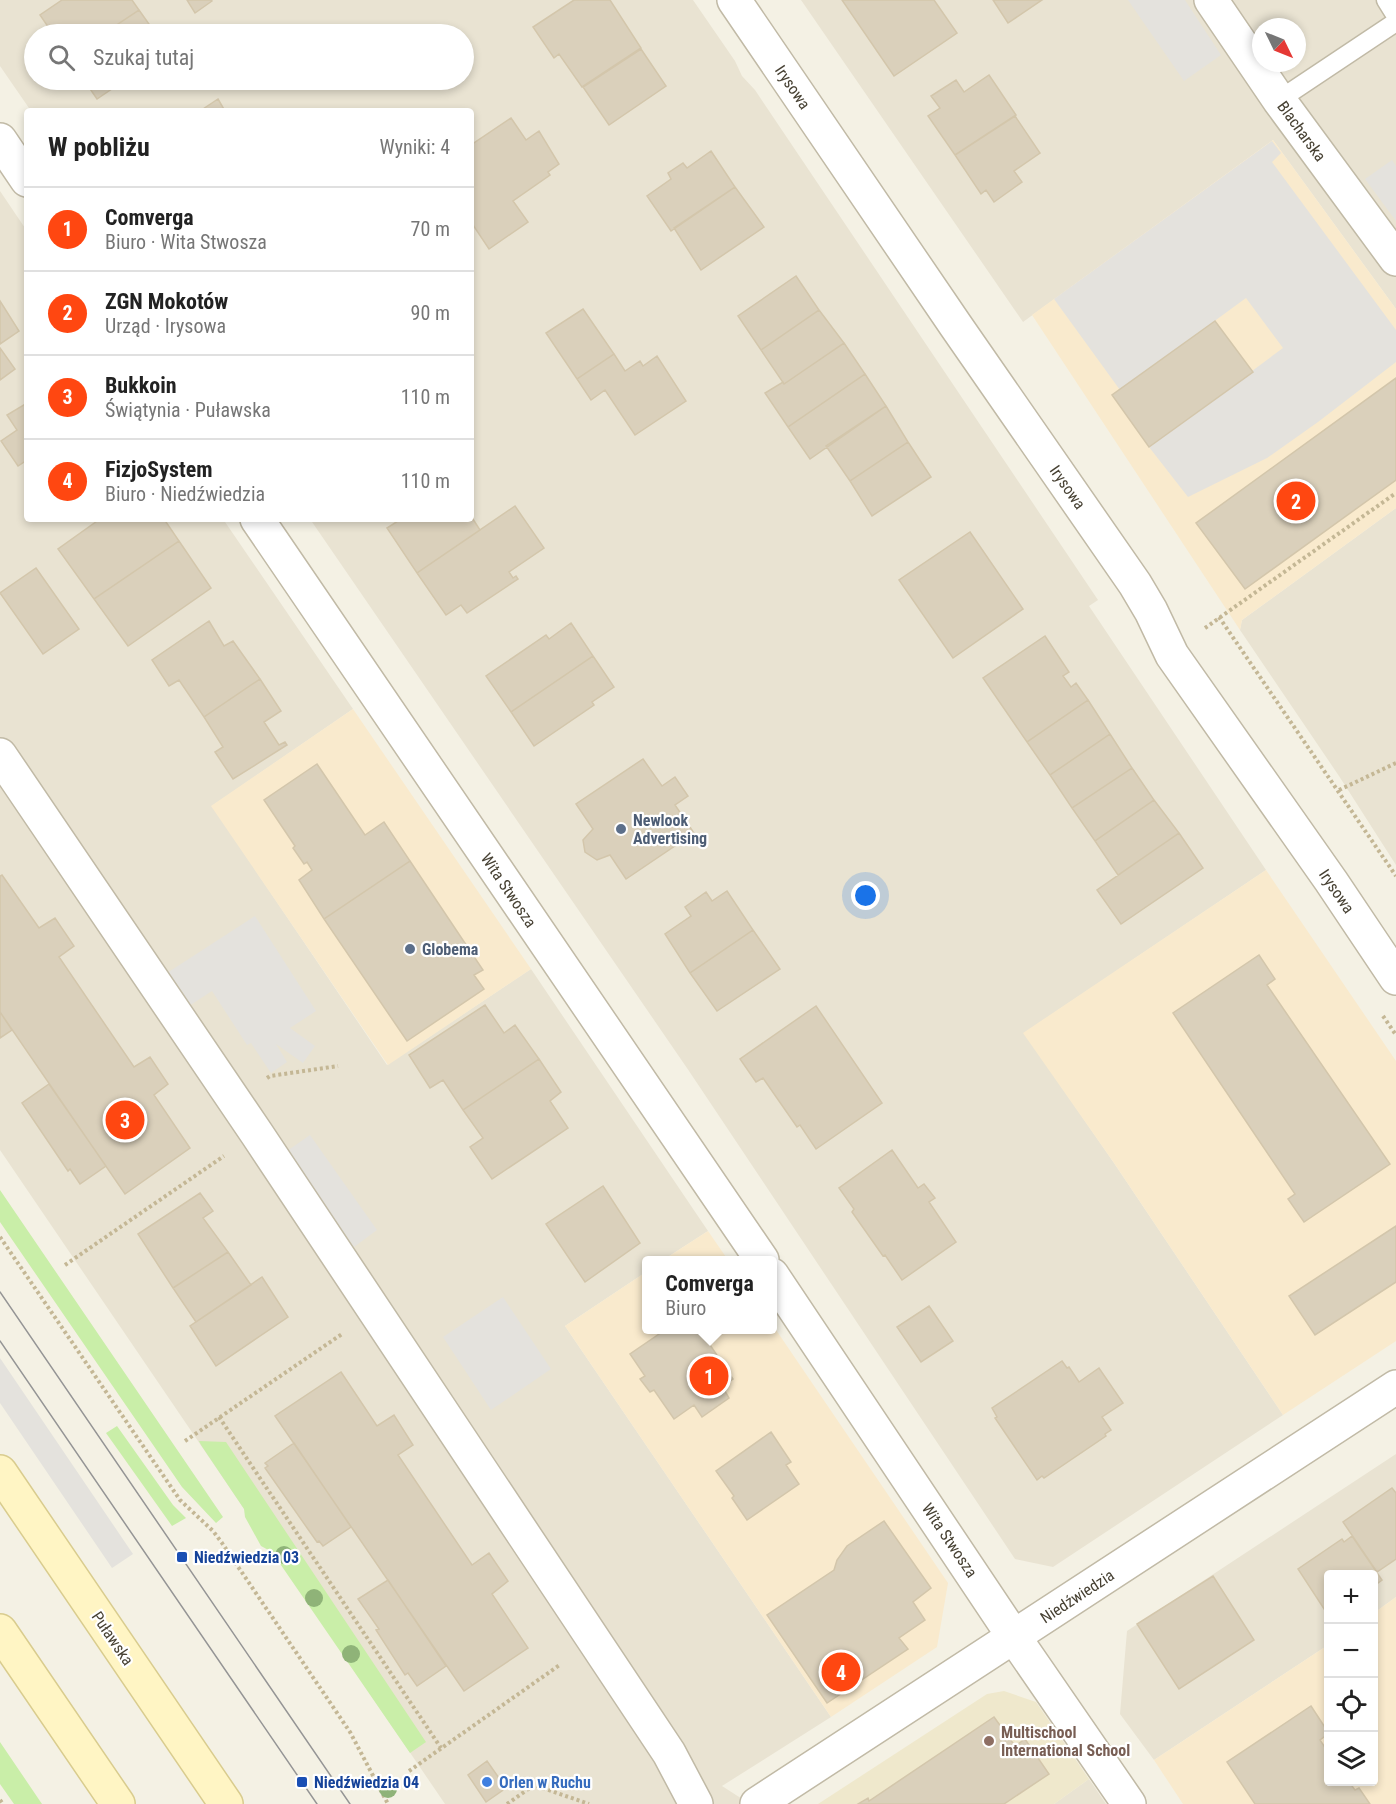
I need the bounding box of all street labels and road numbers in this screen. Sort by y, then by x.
street label: Irysowa [771,62,814,113]
street label: Blacharska [1273,97,1330,165]
street label: Irysowa [1046,462,1089,513]
street label: Wita Stwosza [477,850,540,931]
street label: Irysowa [1315,866,1358,917]
street label: Wita Stwosza [918,1500,981,1581]
street label: Niedźwiedzia [1037,1566,1118,1627]
street label: Puławska [88,1608,137,1669]

